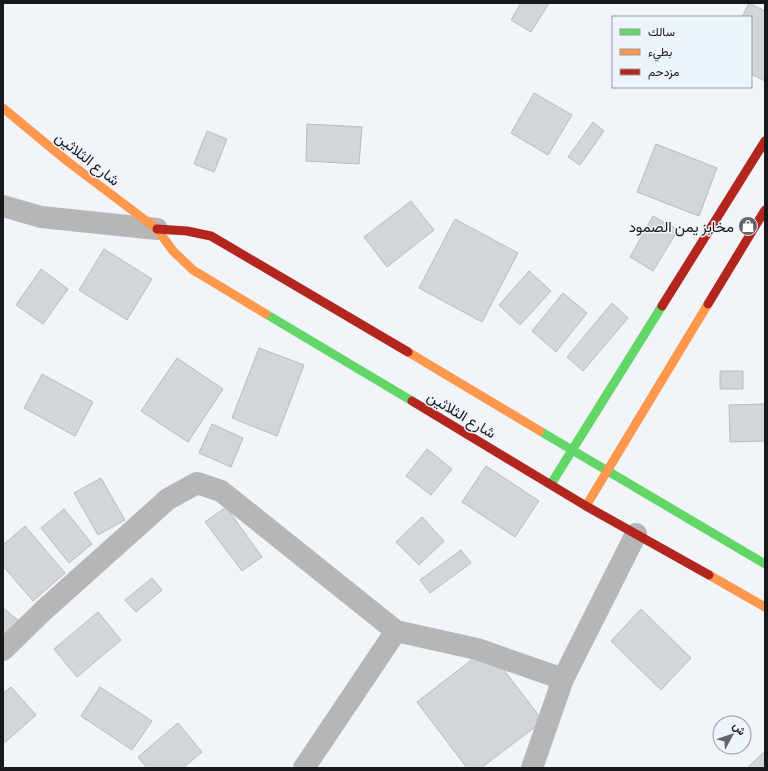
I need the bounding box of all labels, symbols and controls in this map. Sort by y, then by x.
legend [612,16,752,88]
text: سالك [648,24,675,38]
text: بطيء [648,44,672,62]
text: مزدحم [648,64,679,80]
street label: شارع الثلاثين [50,127,124,191]
shop icon: مخابز يمن الصمود [737,215,759,237]
place label: مخابز يمن الصمود [629,217,734,237]
street label: شارع الثلاثين [423,386,500,444]
north arrow [712,715,752,755]
text: ش [730,719,749,738]

